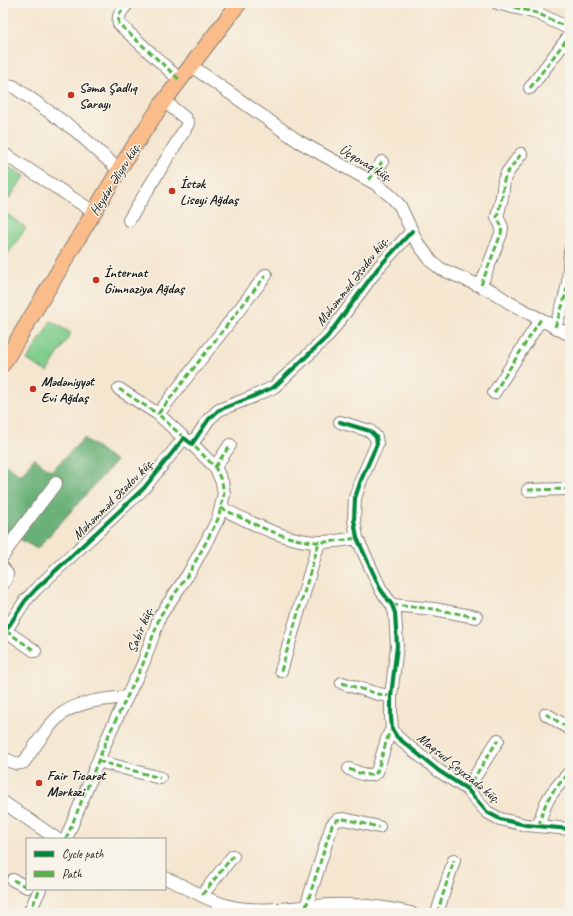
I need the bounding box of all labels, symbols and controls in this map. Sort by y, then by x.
place label: Səma Şadlıq Sarayı [79,79,139,112]
marker: Səma Şadlıq Sarayı [66,90,76,100]
street label: Heydər Əliyev küç. [86,139,144,219]
street label: Üçqovaq küç. [336,141,396,186]
place label: İstək Liseyi Ağdaş [180,175,240,208]
marker: İstək Liseyi Ağdaş [167,186,177,196]
street label: Məhəmməd Əsədov küç. [312,233,392,329]
place label: İnternat Gimnaziya Ağdaş [104,264,186,297]
marker: İnternat Gimnaziya Ağdaş [91,275,101,285]
place label: Mədəniyyət Evi Ağdaş [41,373,95,406]
marker: Mədəniyyət Evi Ağdaş [28,384,38,394]
street label: Məhəmməd Əsədov küç. [69,455,157,543]
street label: Sabir küç. [123,604,157,655]
street label: Maqsud Şeyxzadə küç. [414,729,504,807]
place label: Fair Ticarət Mərkəzi [47,767,107,800]
marker: Fair Ticarət Mərkəzi [34,778,44,788]
legend [26,838,166,890]
text: Cycle path [62,846,104,862]
text: Path [62,866,82,882]

